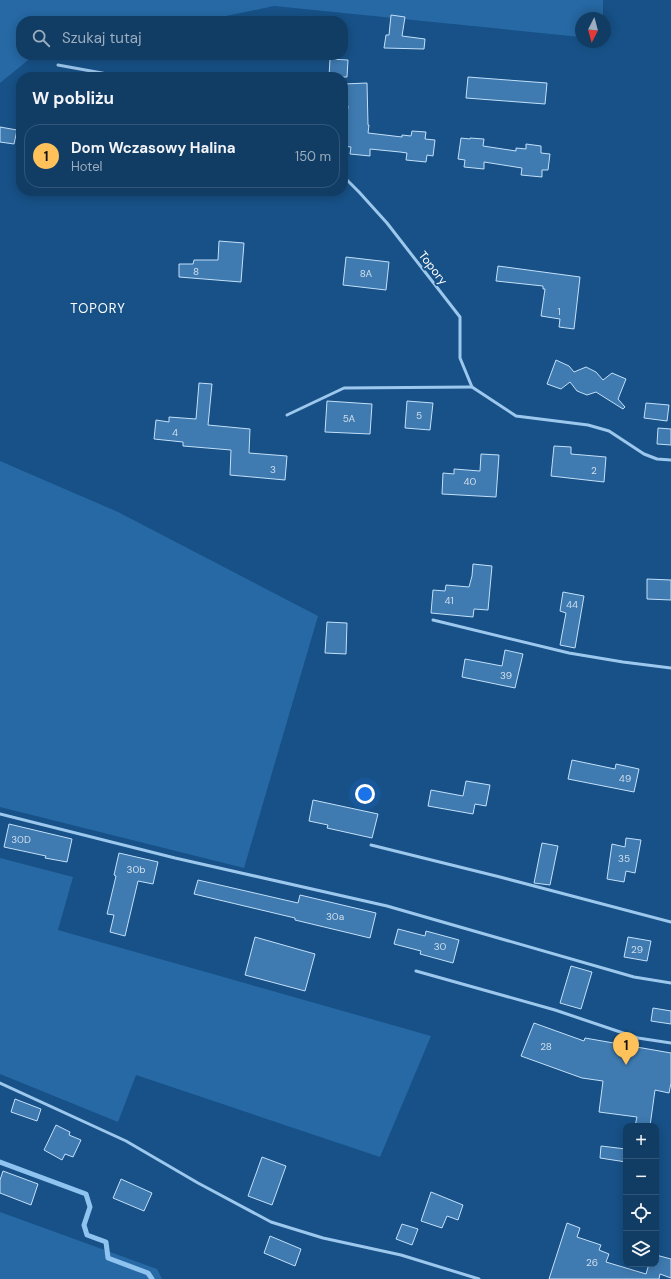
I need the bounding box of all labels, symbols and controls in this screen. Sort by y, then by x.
north arrow [575,12,611,48]
search box [16,16,348,60]
icon: search [30,27,52,49]
text: Szukaj tutaj [62,28,142,48]
text: W pobliżu [32,87,114,109]
text: Dom Wczasowy Halina [71,138,236,158]
text: 1 [44,148,48,165]
text: 150 m [295,148,331,165]
text: Hotel [71,158,103,175]
street label: Topory [415,248,451,288]
house number: 8 [193,265,199,278]
house number: 8A [360,267,373,280]
district label: TOPORY [70,300,126,317]
house number: 1 [557,305,561,318]
house number: 5 [416,409,422,422]
house number: 5A [343,412,356,425]
house number: 4 [172,426,178,439]
house number: 3 [270,463,276,476]
house number: 2 [591,464,597,477]
house number: 40 [464,475,477,488]
house number: 41 [444,594,454,607]
house number: 44 [566,598,578,611]
house number: 39 [500,669,512,682]
house number: 49 [619,772,631,785]
your location [355,784,375,804]
house number: 30D [11,833,31,846]
house number: 35 [618,852,630,865]
house number: 30b [126,863,146,876]
house number: 30a [326,910,344,923]
house number: 30 [434,940,447,953]
house number: 29 [631,943,643,956]
pin: 1 [613,1032,639,1065]
house number: 28 [540,1040,552,1053]
map controls [623,1123,659,1267]
button: + [623,1123,659,1159]
button: − [623,1159,659,1195]
button: locate [623,1195,659,1231]
button: layers [623,1231,659,1267]
house number: 26 [586,1256,598,1269]

